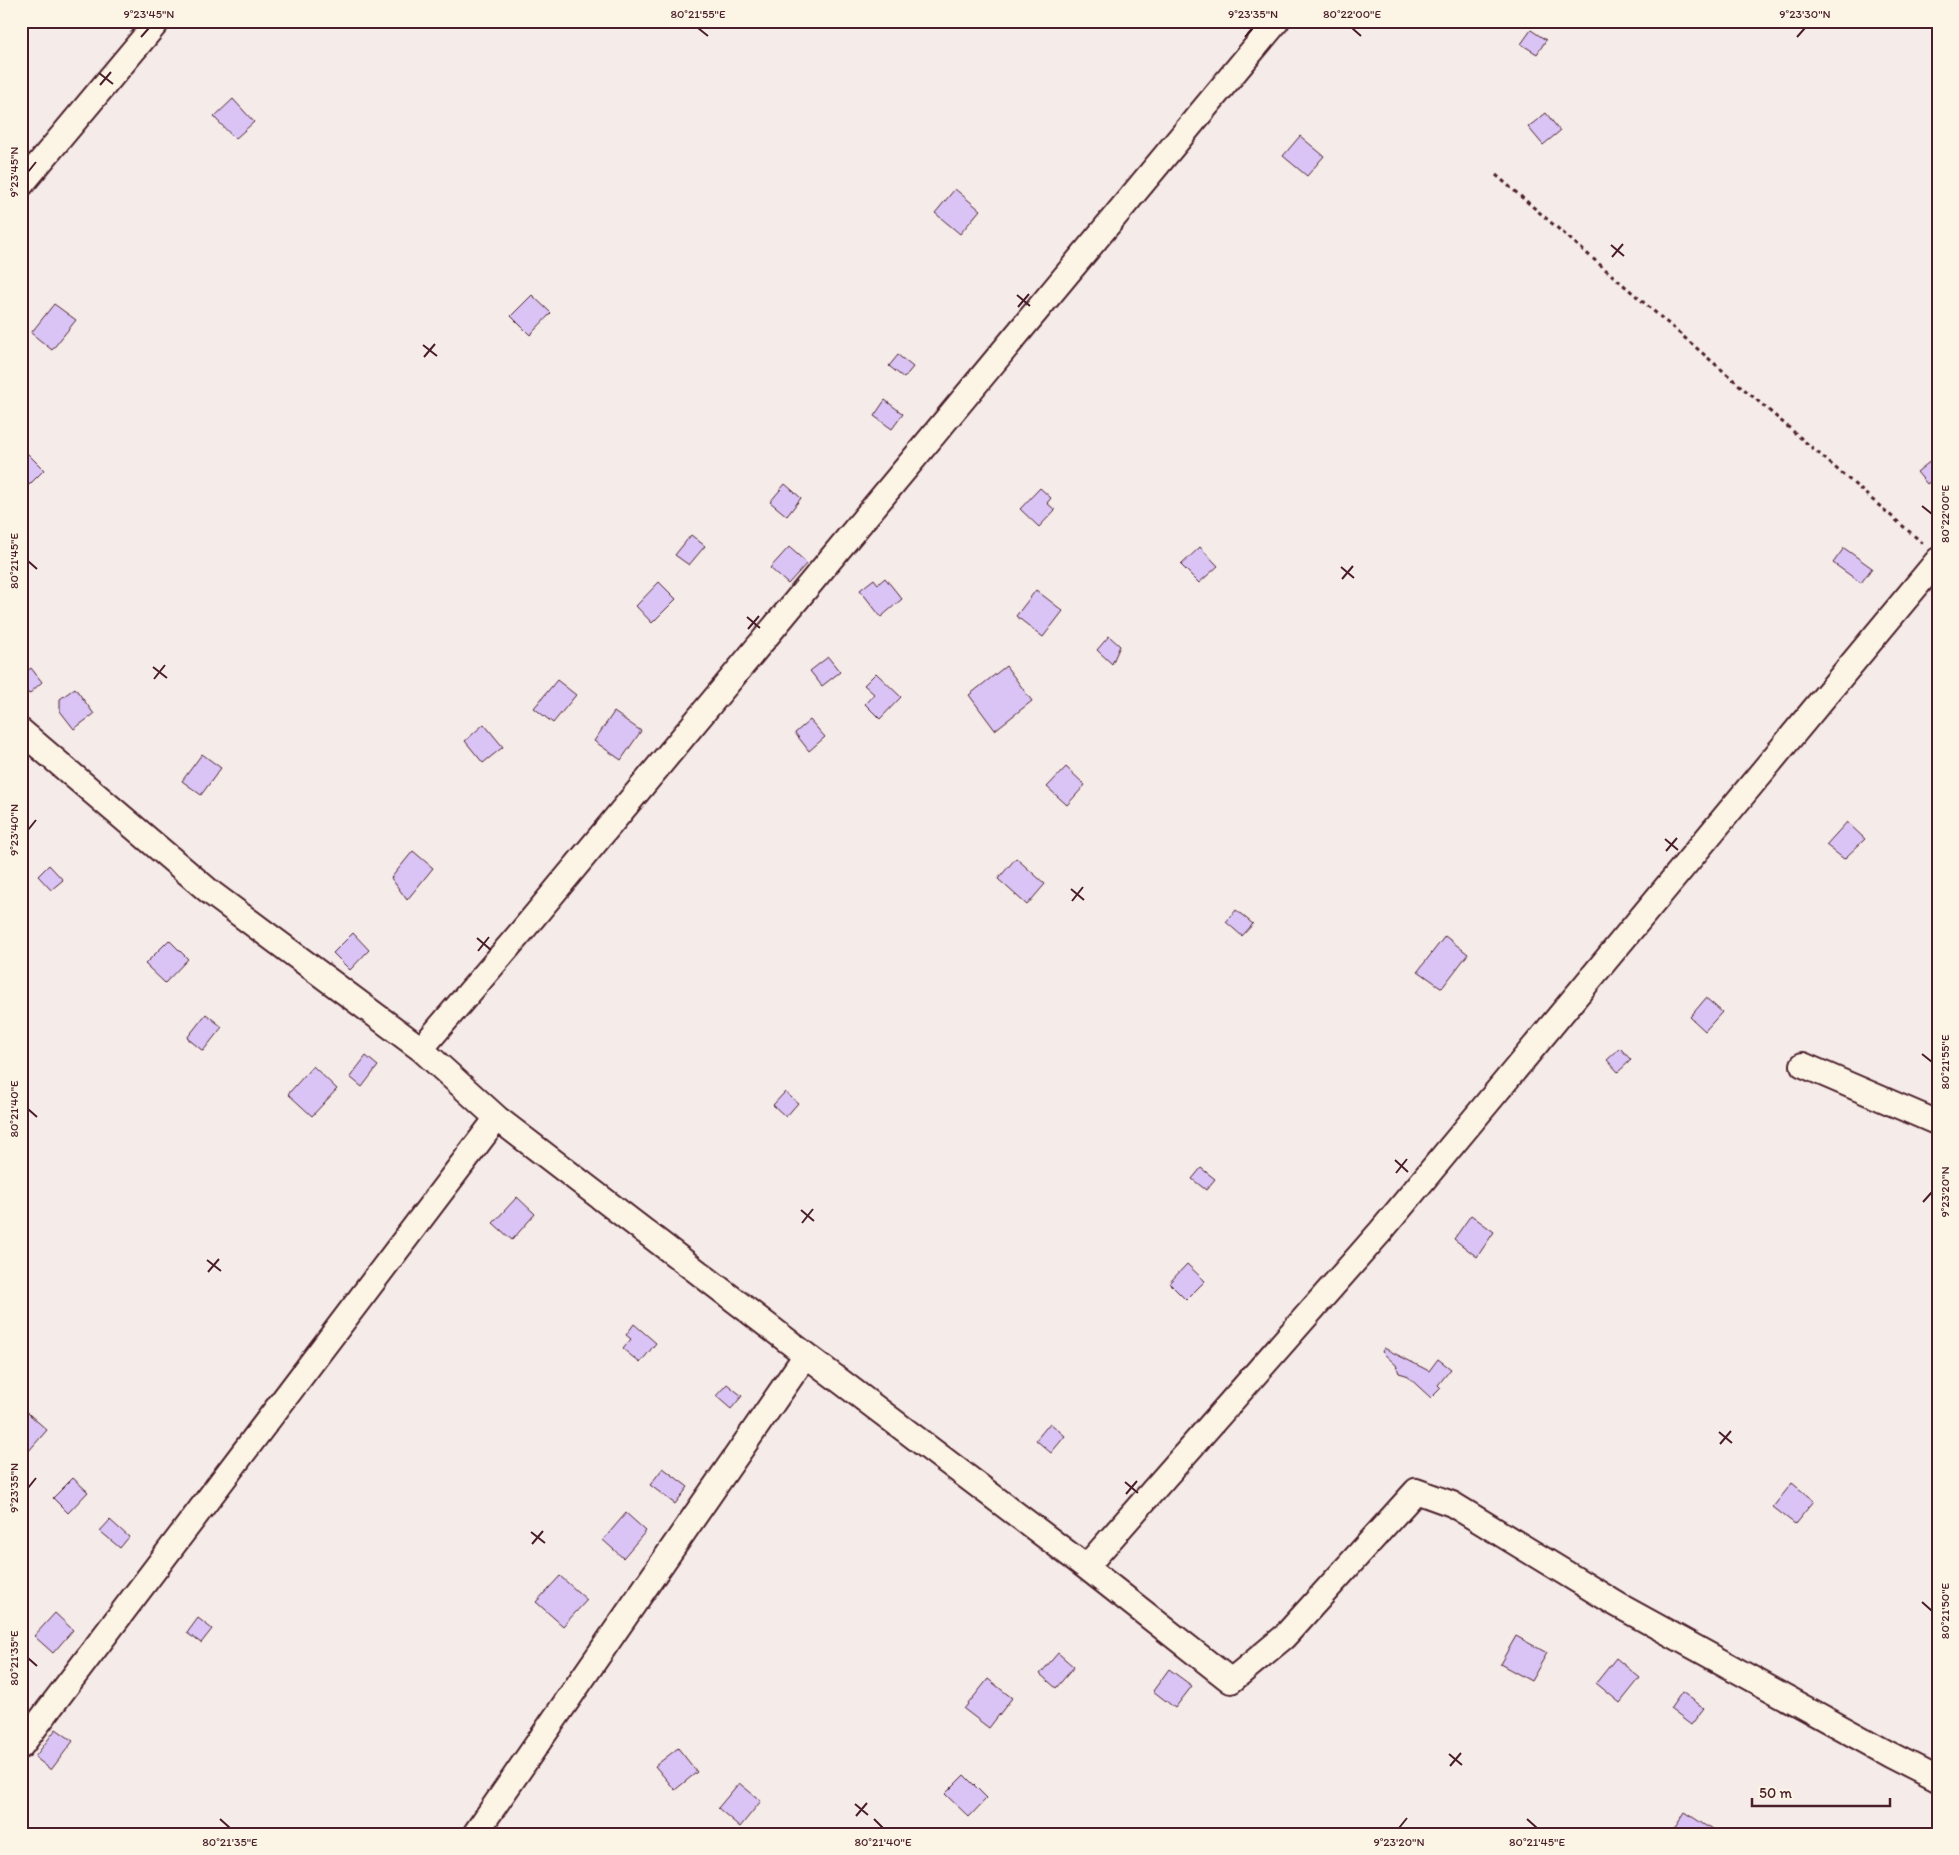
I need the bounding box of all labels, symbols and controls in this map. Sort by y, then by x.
text: 9°23'45"N [124,7,174,21]
text: 80°21'55"E [670,7,726,21]
text: 9°23'35"N [1228,7,1278,21]
text: 80°22'00"E [1323,7,1381,21]
text: 9°23'30"N [1779,7,1831,21]
text: 9°23'45"N [7,147,21,197]
text: 80°22'00"E [1938,485,1952,543]
text: 80°21'45"E [7,533,21,589]
text: 9°23'40"N [7,804,21,856]
text: 80°21'55"E [1938,1034,1952,1090]
text: 80°21'40"E [7,1080,21,1138]
text: 9°23'20"N [1938,1166,1952,1218]
text: 9°23'35"N [7,1463,21,1513]
text: 80°21'50"E [1938,1582,1952,1639]
text: 80°21'35"E [7,1630,21,1686]
scale bar [1752,1775,1889,1807]
text: 50 m [1759,1784,1792,1802]
text: 80°21'35"E [202,1835,258,1849]
text: 80°21'40"E [854,1835,912,1849]
text: 9°23'20"N [1373,1835,1425,1849]
text: 80°21'45"E [1509,1835,1565,1849]

